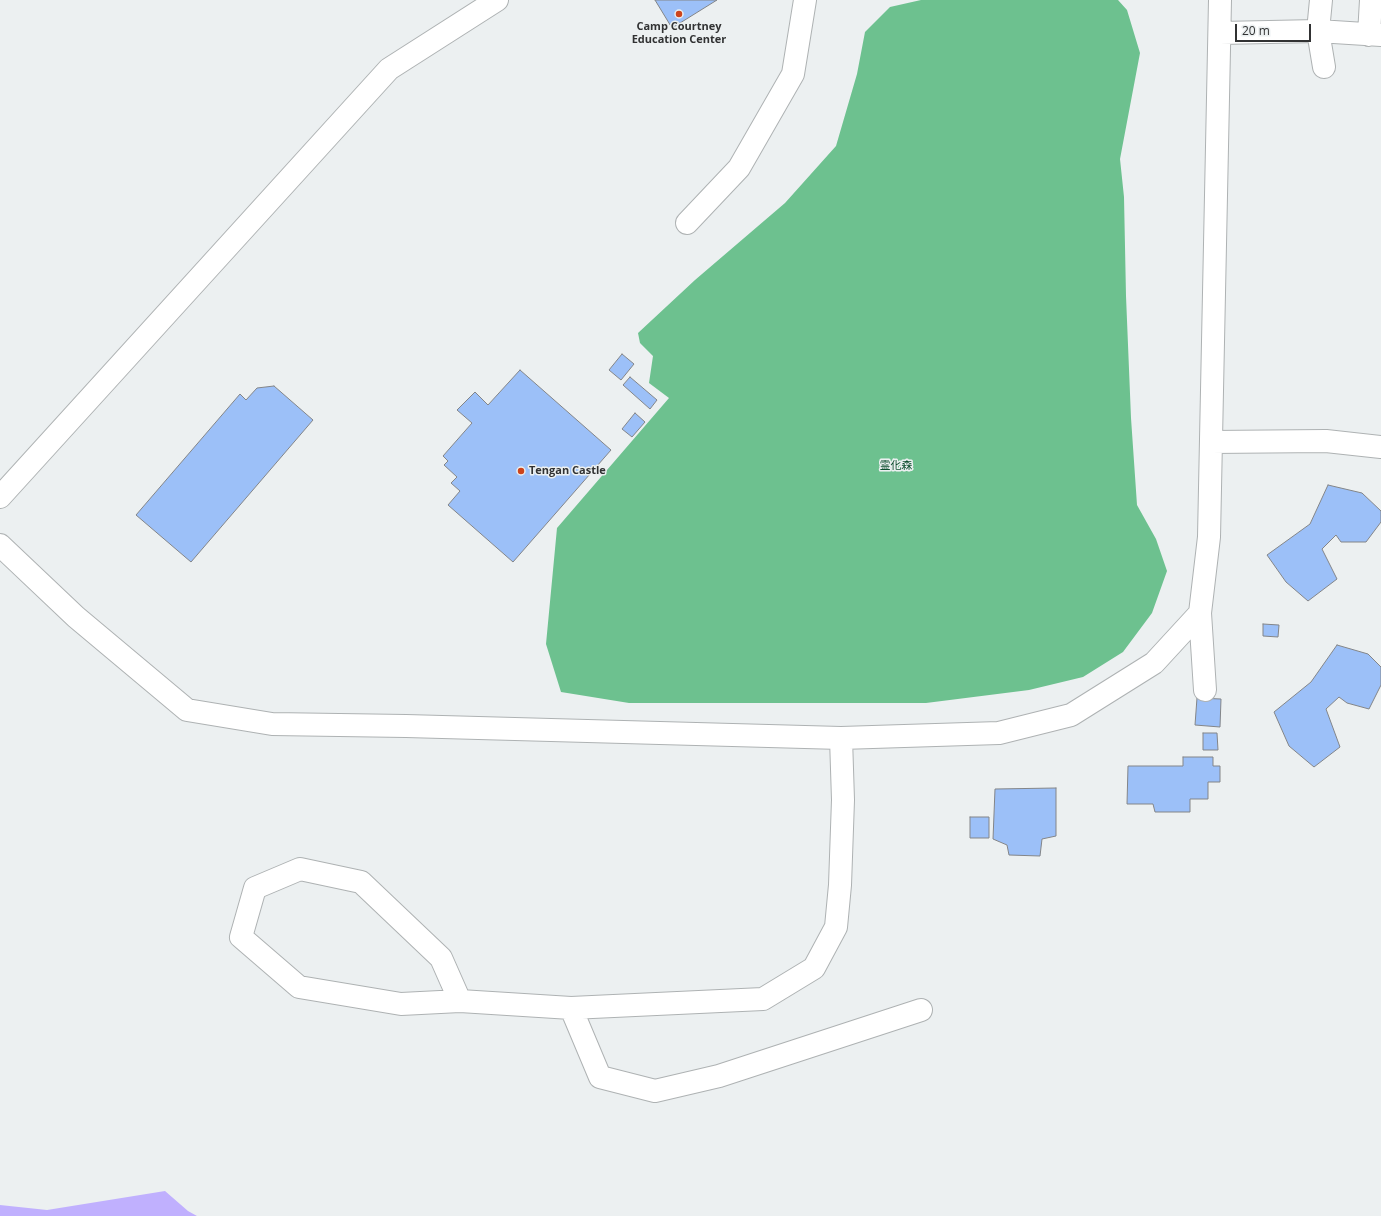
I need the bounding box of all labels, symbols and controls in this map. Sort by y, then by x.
marker: Camp Courtney Education Center [674,9,684,19]
scale bar [1237,16,1313,42]
place label: Camp Courtney Education Center [632,20,726,46]
text: 20 m [1242,22,1270,39]
park label: 霊化森 [880,459,912,473]
place label: Tengan Castle [529,464,606,478]
marker: Tengan Castle [516,466,526,476]

